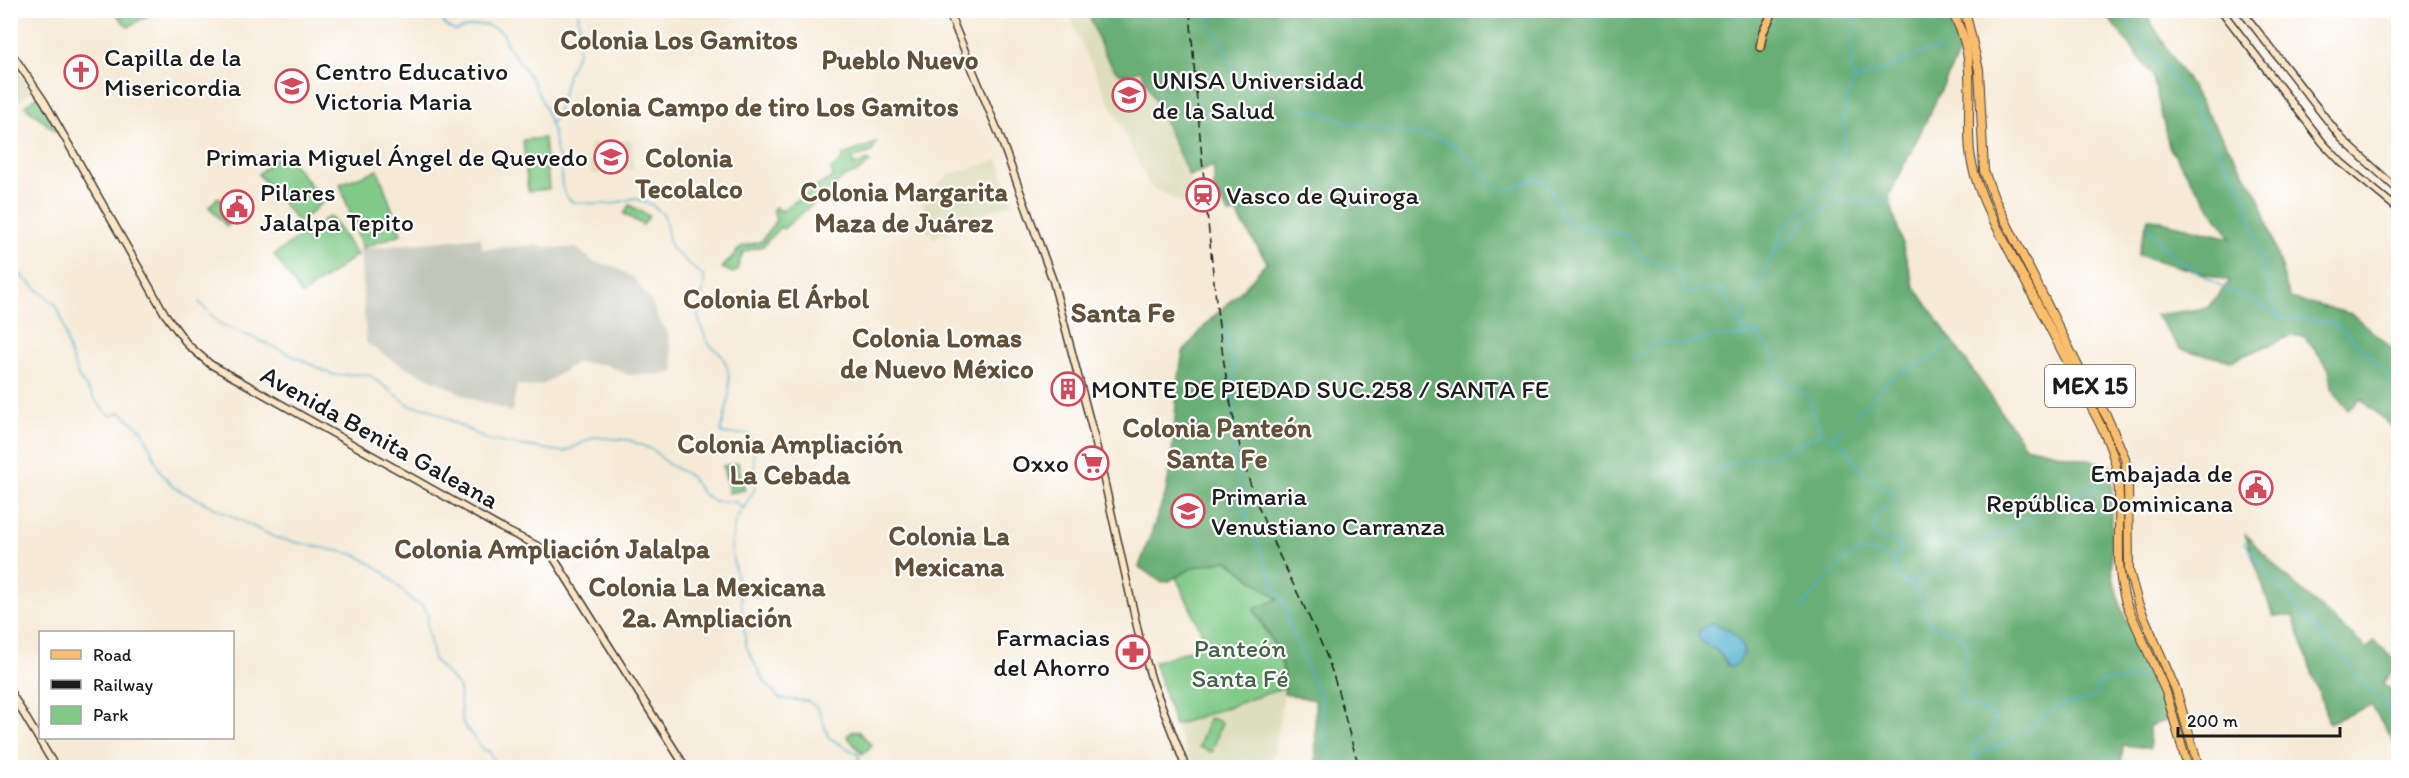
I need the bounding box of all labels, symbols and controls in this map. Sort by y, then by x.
district label: Colonia Los Gamitos [560,23,798,56]
place label: Capilla de la Misericordia [104,41,242,103]
district label: Pueblo Nuevo [822,43,979,76]
church icon: Capilla de la Misericordia [63,54,99,90]
place label: Centro Educativo Victoria Maria [315,55,508,117]
place label: UNISA Universidad de la Salud [1152,64,1364,126]
school or university icon: Centro Educativo Victoria Maria [274,68,310,104]
school or university icon: UNISA Universidad de la Salud [1111,77,1147,113]
district label: Colonia Campo de tiro Los Gamitos [553,90,959,123]
school or university icon: Primaria Miguel Ángel de Quevedo [593,139,629,175]
place label: Primaria Miguel Ángel de Quevedo [205,141,588,173]
district label: Colonia Tecolalco [634,141,743,205]
district label: Colonia Margarita Maza de Juárez [800,175,1008,239]
place label: Pilares Jalalpa Tepito [260,176,414,238]
station icon: Vasco de Quiroga [1185,177,1221,213]
place label: Vasco de Quiroga [1226,179,1419,211]
public building icon: Pilares Jalalpa Tepito [219,189,255,225]
district label: Colonia El Árbol [683,282,869,315]
district label: Santa Fe [1071,295,1175,329]
district label: Colonia Lomas de Nuevo México [840,321,1034,385]
street label: Avenida Benita Galeana [255,358,505,516]
road number: MEX 15 [2045,365,2135,407]
building icon: MONTE DE PIEDAD SUC.258 / SANTA FE [1050,371,1086,407]
place label: MONTE DE PIEDAD SUC.258 / SANTA FE [1091,373,1549,405]
district label: Colonia Panteón Santa Fe [1122,411,1312,475]
district label: Colonia Ampliación La Cebada [677,427,903,491]
supermarket icon: Oxxo [1074,445,1110,481]
place label: Oxxo [1012,447,1069,479]
place label: Embajada de República Dominicana [1986,457,2233,519]
public building icon: Embajada de República Dominicana [2238,470,2274,506]
place label: Primaria Venustiano Carranza [1211,480,1445,542]
school or university icon: Primaria Venustiano Carranza [1170,493,1206,529]
district label: Colonia La Mexicana [889,519,1010,583]
district label: Colonia Ampliación Jalalpa [394,532,711,565]
district label: Colonia La Mexicana 2a. Ampliación [589,570,826,634]
place label: Farmacias del Ahorro [993,621,1110,683]
legend [39,631,234,739]
park label: Panteón Santa Fé [1191,632,1289,694]
pharmacy icon: Farmacias del Ahorro [1115,634,1151,670]
text: Road [93,644,132,666]
text: Railway [93,674,154,696]
scale bar [2178,700,2340,738]
text: Park [93,704,128,726]
text: 200 m [2187,710,2238,732]

